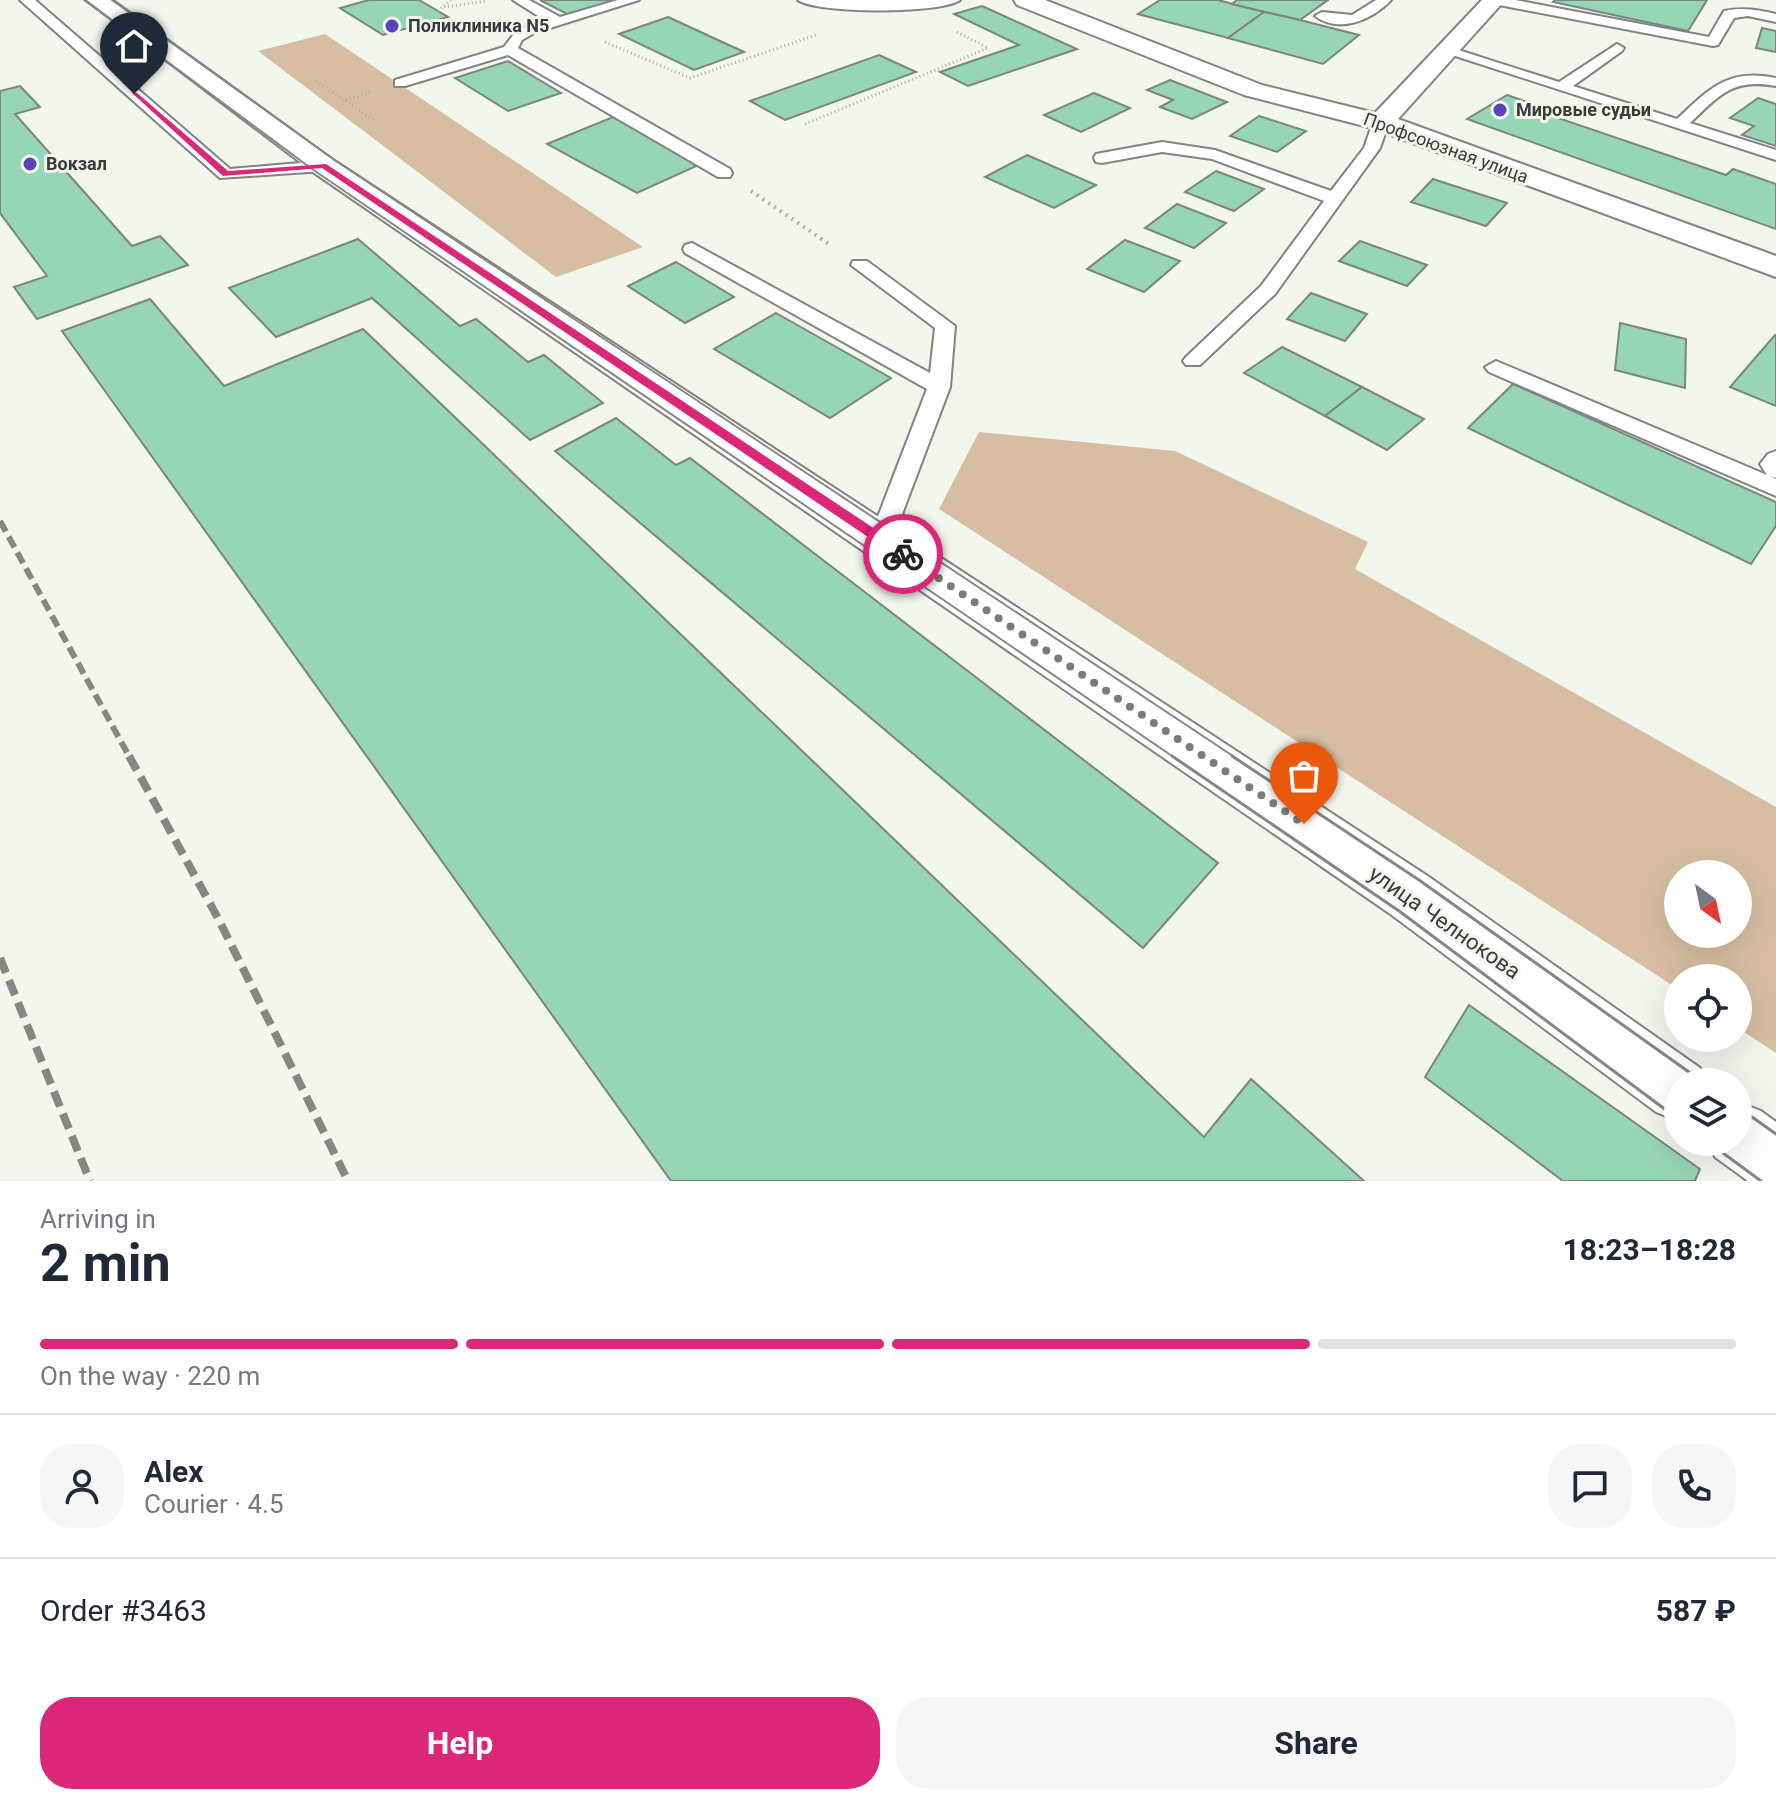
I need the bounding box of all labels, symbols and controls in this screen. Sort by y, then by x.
pin [100,12,168,94]
place label: Поликлиника N5 [408,15,549,36]
marker: Поликлиника N5 [383,17,401,35]
icon: home [112,24,156,68]
place label: Мировые судьи [1516,99,1651,120]
marker: Мировые судьи [1491,101,1509,119]
street label: Профсоюзная улица [1361,108,1531,187]
place label: Вокзал [46,153,107,174]
marker: Вокзал [21,155,39,173]
courier [863,514,943,594]
icon: bike [881,532,925,576]
pin [1270,742,1338,824]
icon: bag [1282,754,1326,798]
north arrow [1664,860,1752,948]
map controls [1664,860,1752,1156]
street label: улица Челнокова [1364,861,1525,984]
button: locate [1664,964,1752,1052]
button: layers [1664,1068,1752,1156]
text: Arriving in [40,1204,156,1234]
text: 18:23–18:28 [1562,1232,1736,1267]
text: 2 min [40,1233,171,1294]
text: On the way · 220 m [40,1361,260,1391]
button: person [40,1444,124,1528]
button: chat [1548,1444,1632,1528]
button: phone [1652,1444,1736,1528]
text: Alex [144,1454,204,1489]
text: Courier · 4.5 [144,1489,284,1519]
text: Order #3463 [40,1593,207,1628]
text: 587 ₽ [1656,1593,1736,1628]
button: Help [40,1697,880,1789]
button: Share [896,1697,1736,1789]

